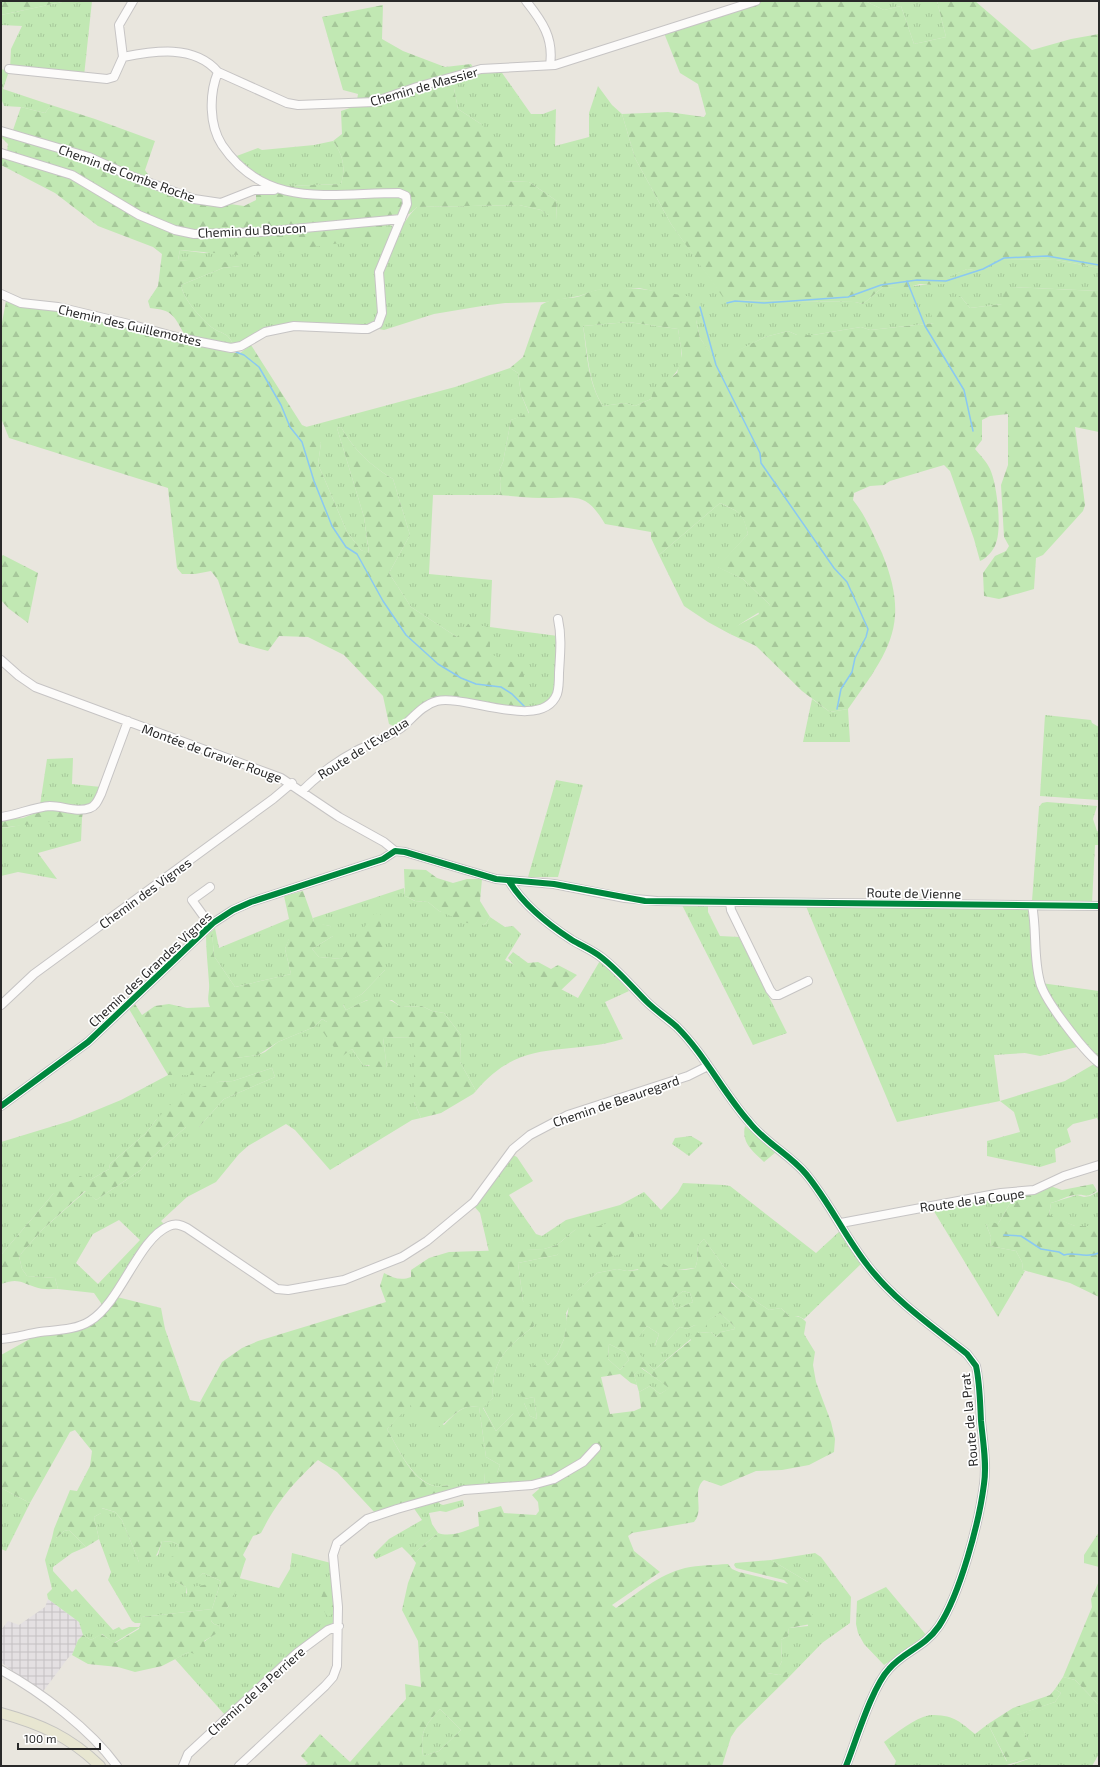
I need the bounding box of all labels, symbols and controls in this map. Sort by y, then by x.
street label: Chemin de Massier [368,63,480,109]
street label: Chemin de Combe Roche [57,141,197,205]
street label: Chemin du Boucon [197,219,307,241]
street label: Chemin des Guillemottes [57,301,203,349]
street label: Route de l'Evequa [315,714,411,782]
street label: Montée de Gravier Rouge [140,720,284,786]
street label: Chemin des Vignes [96,854,194,932]
street label: Route de Vienne [866,884,962,902]
street label: Chemin des Grandes Vignes [85,908,215,1030]
street label: Chemin de Beauregard [551,1072,681,1130]
street label: Route de la Coupe [919,1185,1025,1215]
street label: Route de la Prat [957,1373,981,1467]
street label: Chemin de la Perriere [204,1643,308,1739]
scale bar [18,1725,100,1751]
text: 100 m [24,1731,56,1745]

